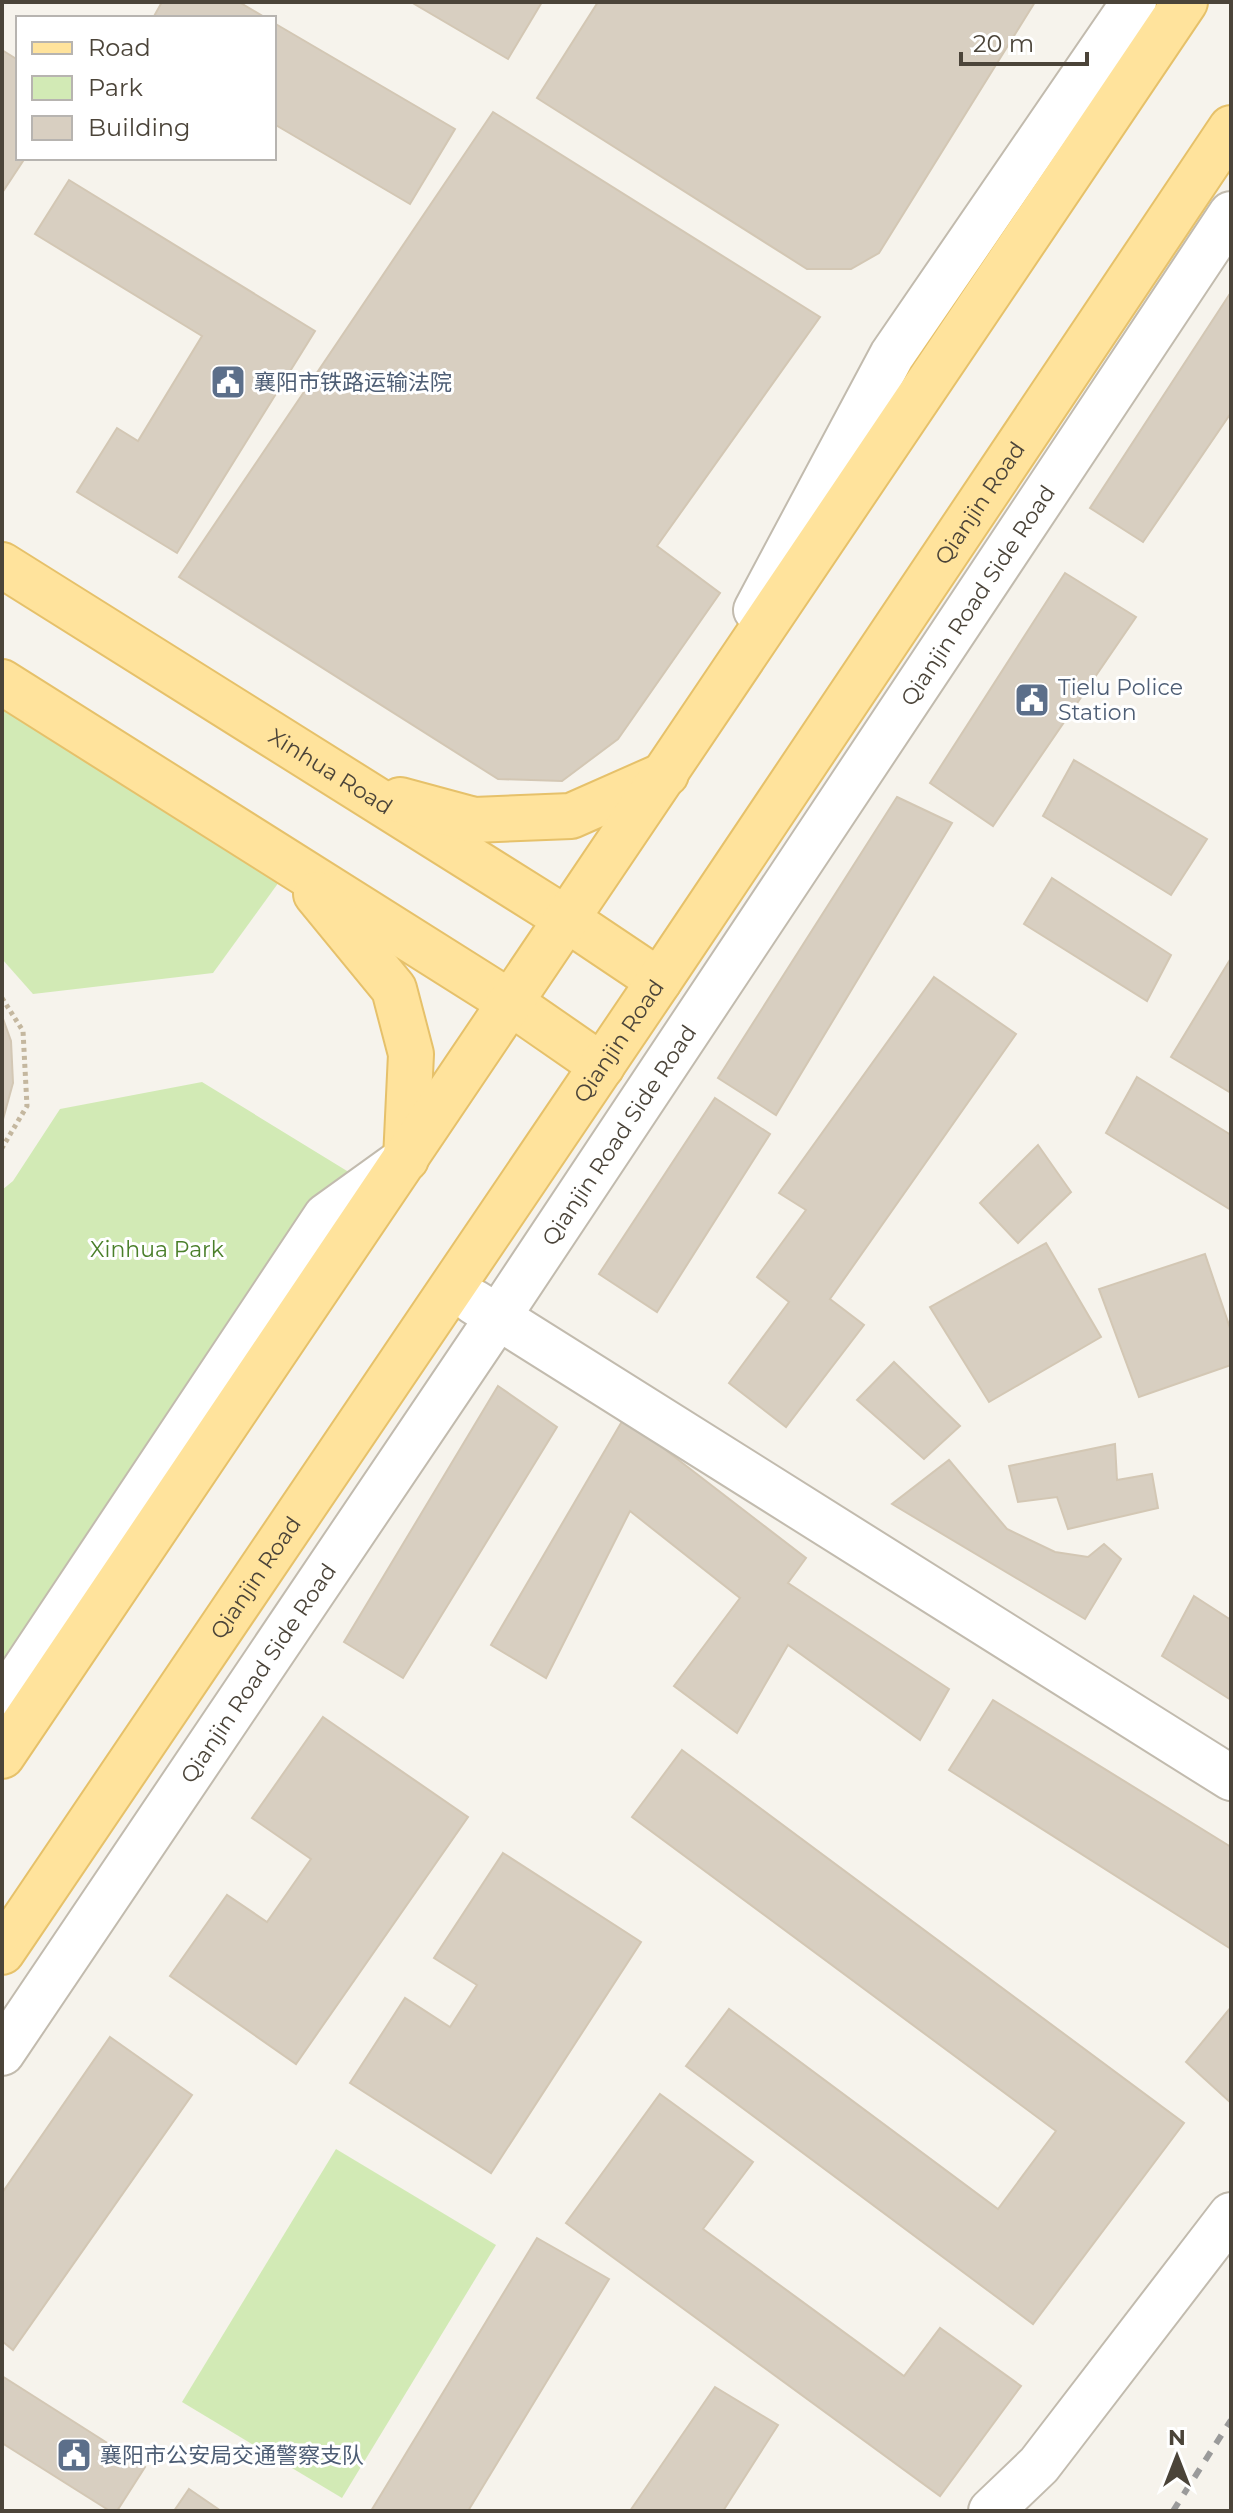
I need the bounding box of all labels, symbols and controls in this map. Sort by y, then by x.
legend [16,16,276,160]
scale bar [961,16,1087,66]
text: 20 m [973,29,1034,58]
text: Road [88,33,151,62]
text: Park [88,73,143,102]
text: Building [88,113,191,142]
public building icon: 襄阳市铁路运输法院 [209,363,247,401]
place label: 襄阳市铁路运输法院 [254,369,452,396]
street label: Qianjin Road [929,436,1030,570]
street label: Qianjin Road Side Road [895,480,1061,711]
place label: Tielu Police Station [1058,674,1183,726]
public building icon: Tielu Police Station [1013,681,1051,719]
street label: Xinhua Road [264,722,398,820]
street label: Qianjin Road [567,974,670,1107]
street label: Qianjin Road Side Road [536,1020,702,1250]
park label: Xinhua Park [90,1236,225,1263]
street label: Qianjin Road [204,1511,306,1644]
street label: Qianjin Road Side Road [174,1558,342,1788]
north arrow [1137,2417,1217,2497]
text: N [1168,2424,1186,2451]
public building icon: 襄阳市公安局交通警察支队 [55,2436,93,2474]
place label: 襄阳市公安局交通警察支队 [100,2442,364,2469]

